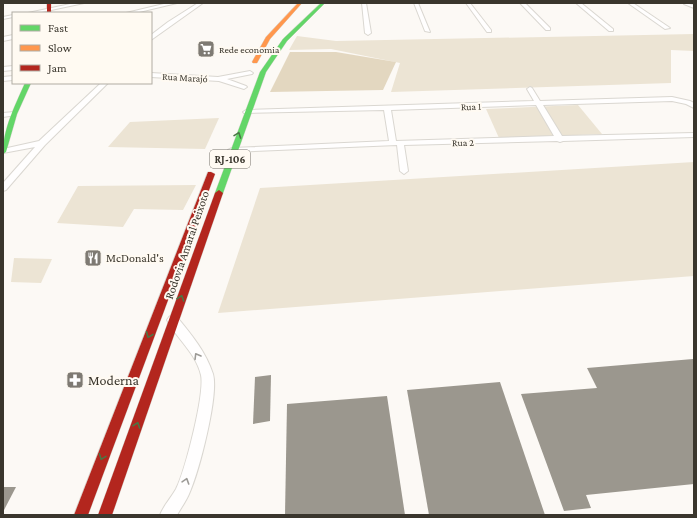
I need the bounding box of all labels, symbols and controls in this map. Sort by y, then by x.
legend [12,12,152,84]
text: Fast [48,21,69,35]
supermarket icon: Rede economia [196,39,216,59]
text: Slow [48,41,72,55]
place label: Rede economia [219,44,280,55]
text: Jam [47,61,67,75]
street label: Rua Marajó [162,71,208,85]
street label: Rua 1 [461,101,481,112]
one-way arrow [233,132,242,139]
street label: Rua 2 [452,137,474,148]
road number: RJ-106 [210,150,250,168]
street label: Rodovia Amaral Peixoto [162,189,212,301]
restaurant icon: McDonald's [83,248,103,268]
place label: McDonald's [106,251,164,265]
one-way arrow [177,294,185,301]
one-way arrow [146,332,154,339]
one-way arrow [194,353,202,360]
pharmacy icon: Moderna [65,370,85,390]
place label: Moderna [88,372,140,388]
one-way arrow [132,422,140,429]
one-way arrow [99,453,107,460]
one-way arrow [181,477,190,484]

